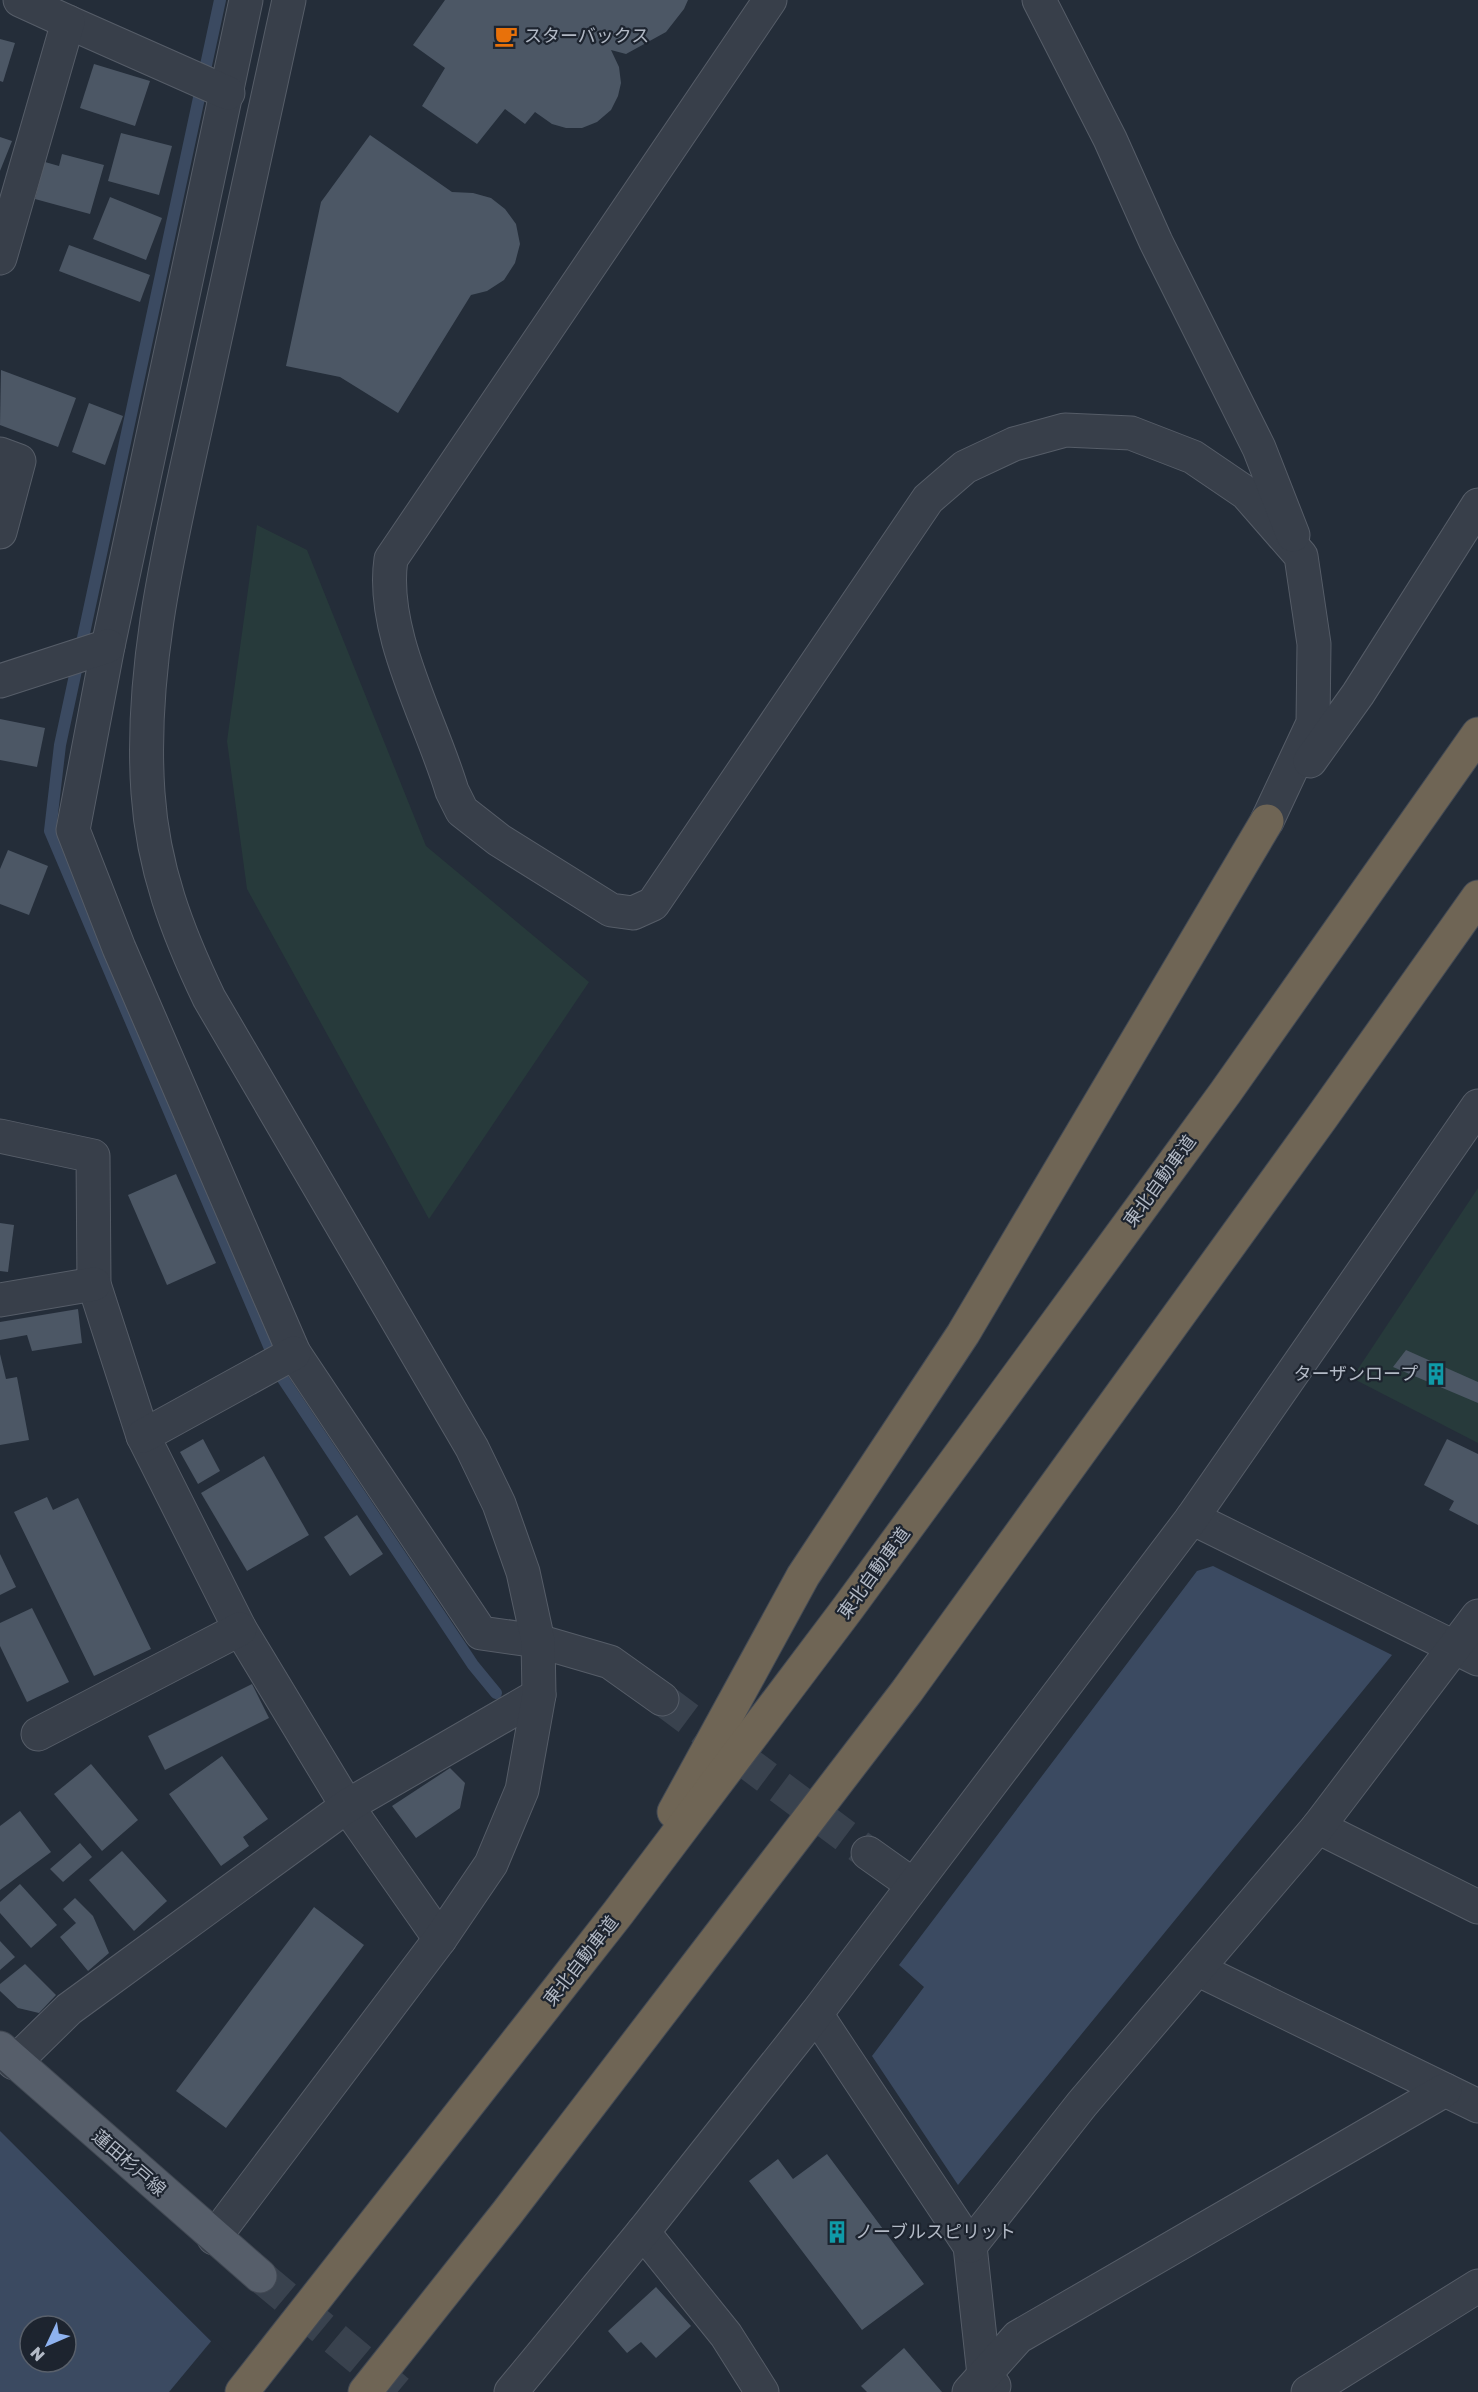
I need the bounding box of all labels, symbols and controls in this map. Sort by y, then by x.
cafe icon: スターバックス [493,23,519,49]
place label: スターバックス [524,24,649,46]
street label: 東北自動車道 [1119,1130,1200,1231]
building icon: ターザンロープ [1423,1361,1449,1387]
place label: ターザンロープ [1293,1362,1418,1384]
street label: 東北自動車道 [833,1522,914,1623]
street label: 東北自動車道 [538,1911,622,2010]
street label: 蓮田杉戸線 [88,2124,171,2200]
building icon: ノーブルスピリット [824,2219,850,2245]
place label: ノーブルスピリット [855,2220,1016,2242]
north arrow [18,2314,78,2374]
text: N [26,2343,49,2366]

